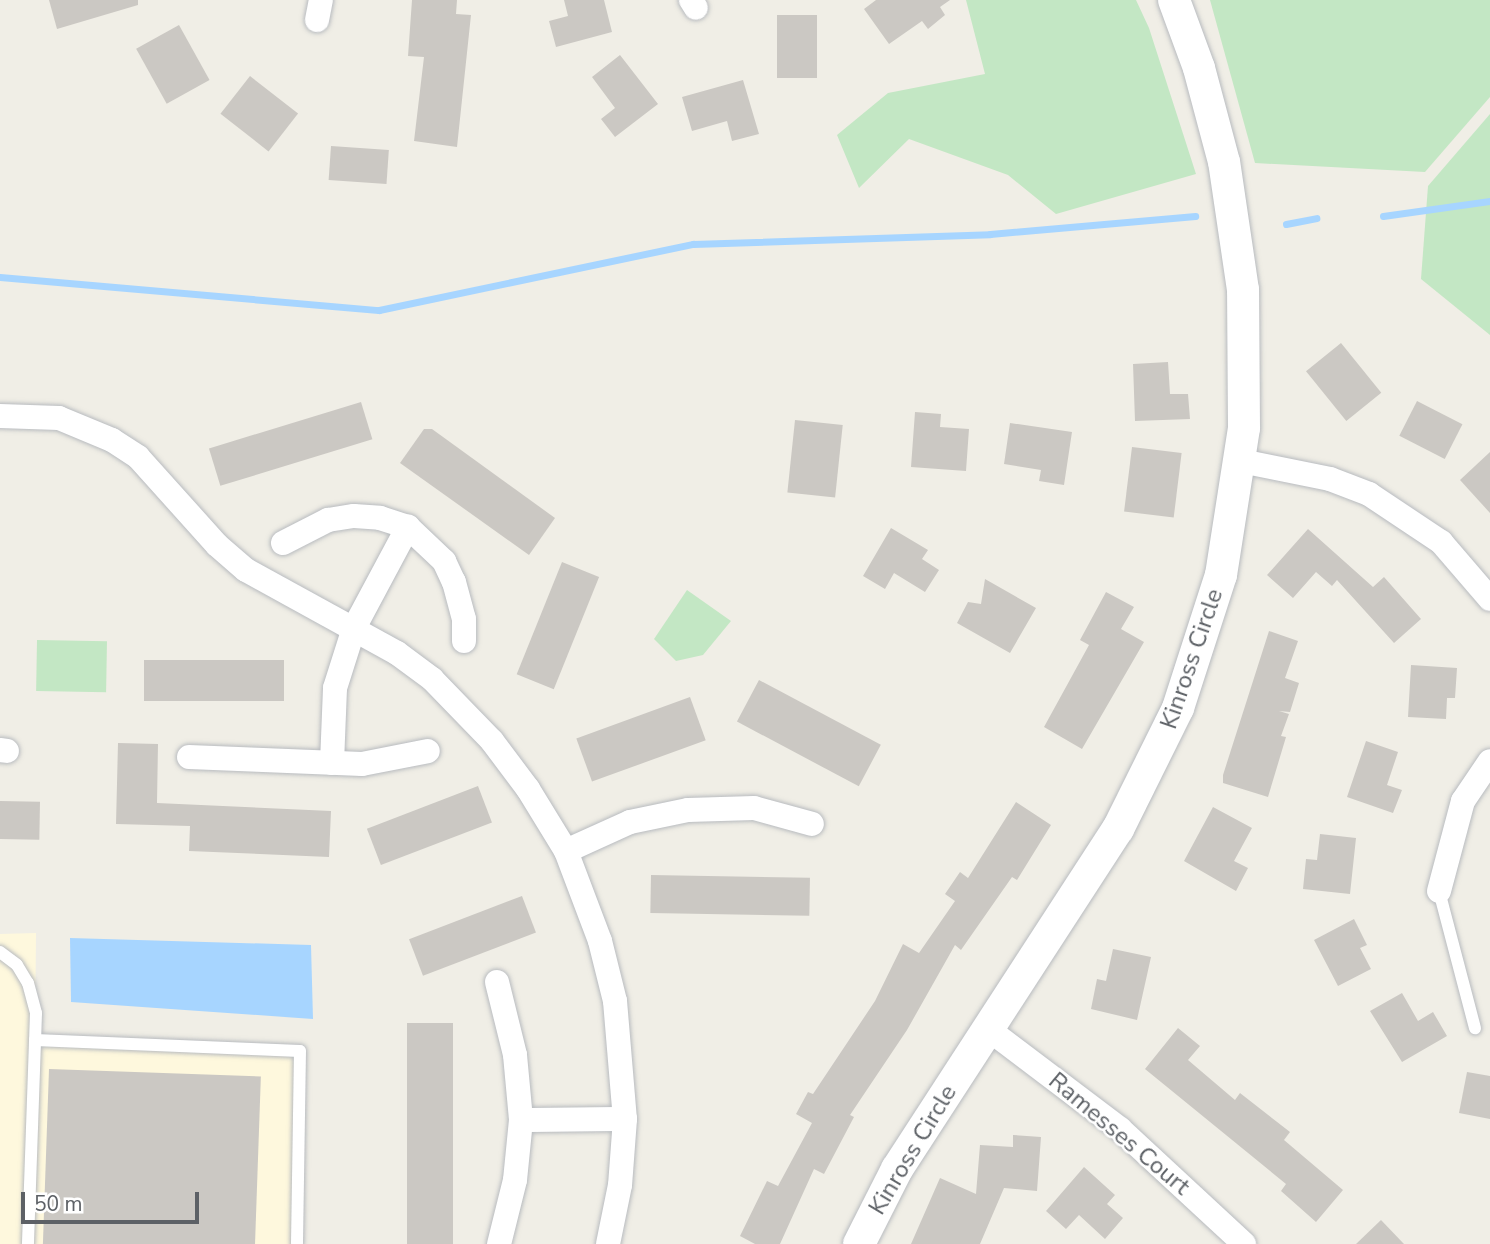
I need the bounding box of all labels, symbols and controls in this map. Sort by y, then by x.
street label: Kinross Circle [1155,585,1229,733]
street label: Ramesses Court [1043,1067,1195,1201]
street label: Kinross Circle [863,1080,963,1220]
scale bar [24,1178,203,1222]
text: 50 m [34,1190,83,1218]

